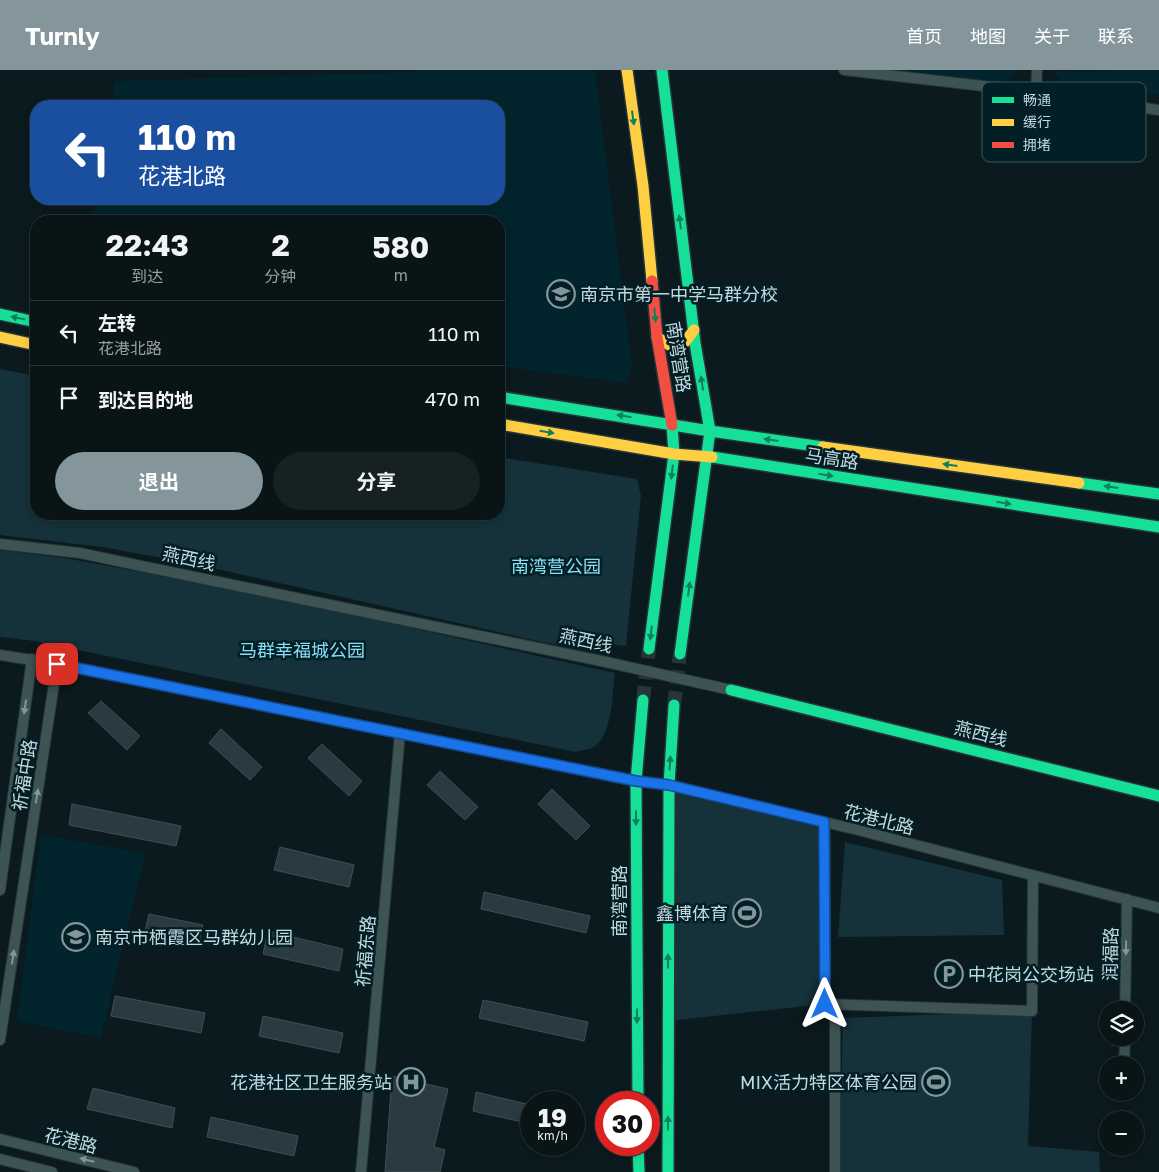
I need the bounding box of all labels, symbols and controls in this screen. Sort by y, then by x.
text: Turnly [25,21,100,50]
text: 首页 [906,25,942,47]
text: 地图 [970,25,1006,47]
text: 关于 [1034,25,1070,47]
text: 联系 [1098,25,1134,47]
legend [982,82,1146,162]
text: 畅通 [1023,91,1051,108]
one-way arrow [630,111,638,127]
text: 缓行 [1023,113,1051,130]
text: 110 m [138,116,236,158]
icon: left [55,120,120,185]
text: 拥堵 [1023,136,1051,153]
text: 花港北路 [138,162,226,189]
one-way arrow [676,214,684,230]
text: 22:43 [106,227,189,263]
text: 2 [271,227,290,263]
text: 580 [372,229,429,265]
text: m [394,265,408,285]
text: 到达 [131,266,163,286]
text: 分钟 [265,266,297,286]
school or university icon: 南京市第一中学马群分校 [546,279,576,309]
place label: 南京市第一中学马群分校 [580,283,778,305]
one-way arrow [651,307,659,323]
text: 左转 [98,311,136,334]
one-way arrow [10,313,26,321]
icon: left [55,319,83,347]
street label: 南湾营路 [663,320,695,394]
text: 110 m [428,322,480,345]
text: 花港北路 [98,338,162,358]
one-way arrow [698,375,706,391]
icon: arrive [55,384,83,412]
text: 470 m [425,387,480,410]
text: 到达目的地 [98,388,193,411]
one-way arrow [616,412,632,420]
one-way arrow [539,429,555,437]
one-way arrow [763,436,779,444]
street label: 马高路 [804,443,860,473]
button: 退出 [55,452,263,510]
button: 分享 [273,452,480,510]
one-way arrow [941,460,957,468]
one-way arrow [668,465,676,481]
one-way arrow [819,471,835,479]
one-way arrow [1102,483,1118,491]
one-way arrow [997,499,1013,507]
street label: 燕西线 [160,542,218,574]
park label: 南湾营公园 [511,555,601,577]
one-way arrow [686,580,694,596]
street label: 燕西线 [557,624,615,656]
one-way arrow [647,626,655,642]
park label: 马群幸福城公园 [239,639,365,661]
pin [36,643,78,685]
icon: arrive [43,650,71,678]
one-way arrow [21,700,29,716]
street label: 燕西线 [952,716,1010,750]
street label: 祈福中路 [8,738,40,812]
one-way arrow [667,755,675,771]
one-way arrow [33,788,41,804]
street label: 花港北路 [841,800,917,838]
one-way arrow [632,811,640,827]
street label: 南湾营路 [608,865,630,937]
sports icon: 鑫博体育 [732,898,762,928]
place label: 鑫博体育 [656,902,728,924]
street label: 祈福东路 [351,914,379,988]
school or university icon: 南京市栖霞区马群幼儿园 [61,922,91,952]
place label: 南京市栖霞区马群幼儿园 [95,926,293,948]
street label: 润福路 [1099,927,1121,981]
one-way arrow [1122,940,1130,956]
one-way arrow [9,949,17,965]
one-way arrow [664,953,672,969]
parking icon: 中花岗公交场站 [934,959,964,989]
place label: 中花岗公交场站 [968,963,1094,985]
position arrow [798,977,850,1029]
map controls [1099,1001,1144,1156]
button: layers [1099,1001,1144,1046]
one-way arrow [634,1008,642,1024]
button: + [1099,1056,1144,1101]
hospital icon: 花港社区卫生服务站 [396,1067,426,1097]
sports icon: MIX活力特区体育公园 [921,1067,951,1097]
place label: 花港社区卫生服务站 [230,1071,392,1093]
place label: MIX活力特区体育公园 [740,1071,917,1093]
speed limit sign: 30 [595,1091,660,1156]
text: 19 [538,1102,567,1133]
button: − [1099,1111,1144,1156]
one-way arrow [664,1115,672,1131]
street label: 花港路 [42,1123,100,1157]
text: km/h [537,1128,568,1143]
one-way arrow [79,1156,94,1164]

